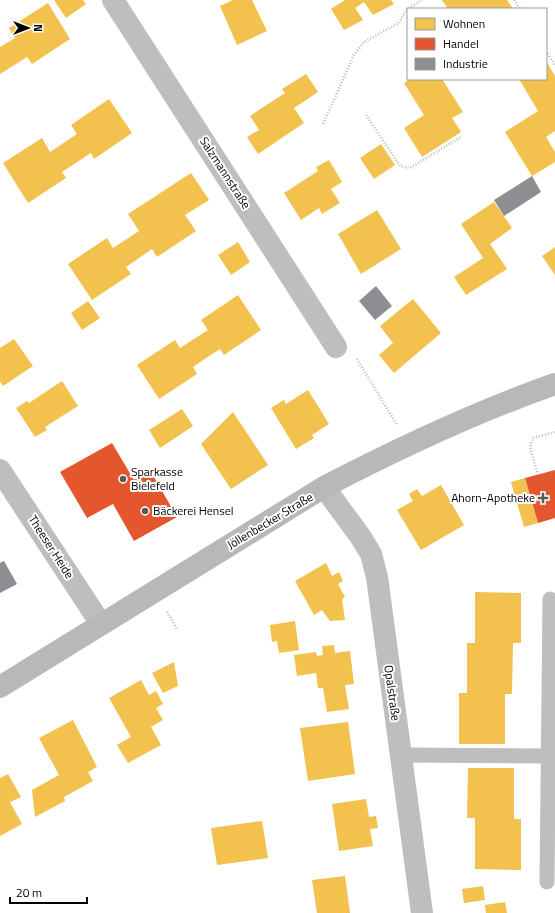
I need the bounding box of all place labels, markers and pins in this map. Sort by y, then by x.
place label: Sparkasse Bielefeld [131,462,183,495]
marker: Sparkasse Bielefeld [118,474,128,484]
place label: Ahorn-Apotheke [451,488,535,507]
marker: Ahorn-Apotheke [538,493,548,503]
place label: Bäckerei Hensel [153,501,234,520]
marker: Bäckerei Hensel [140,506,150,516]

